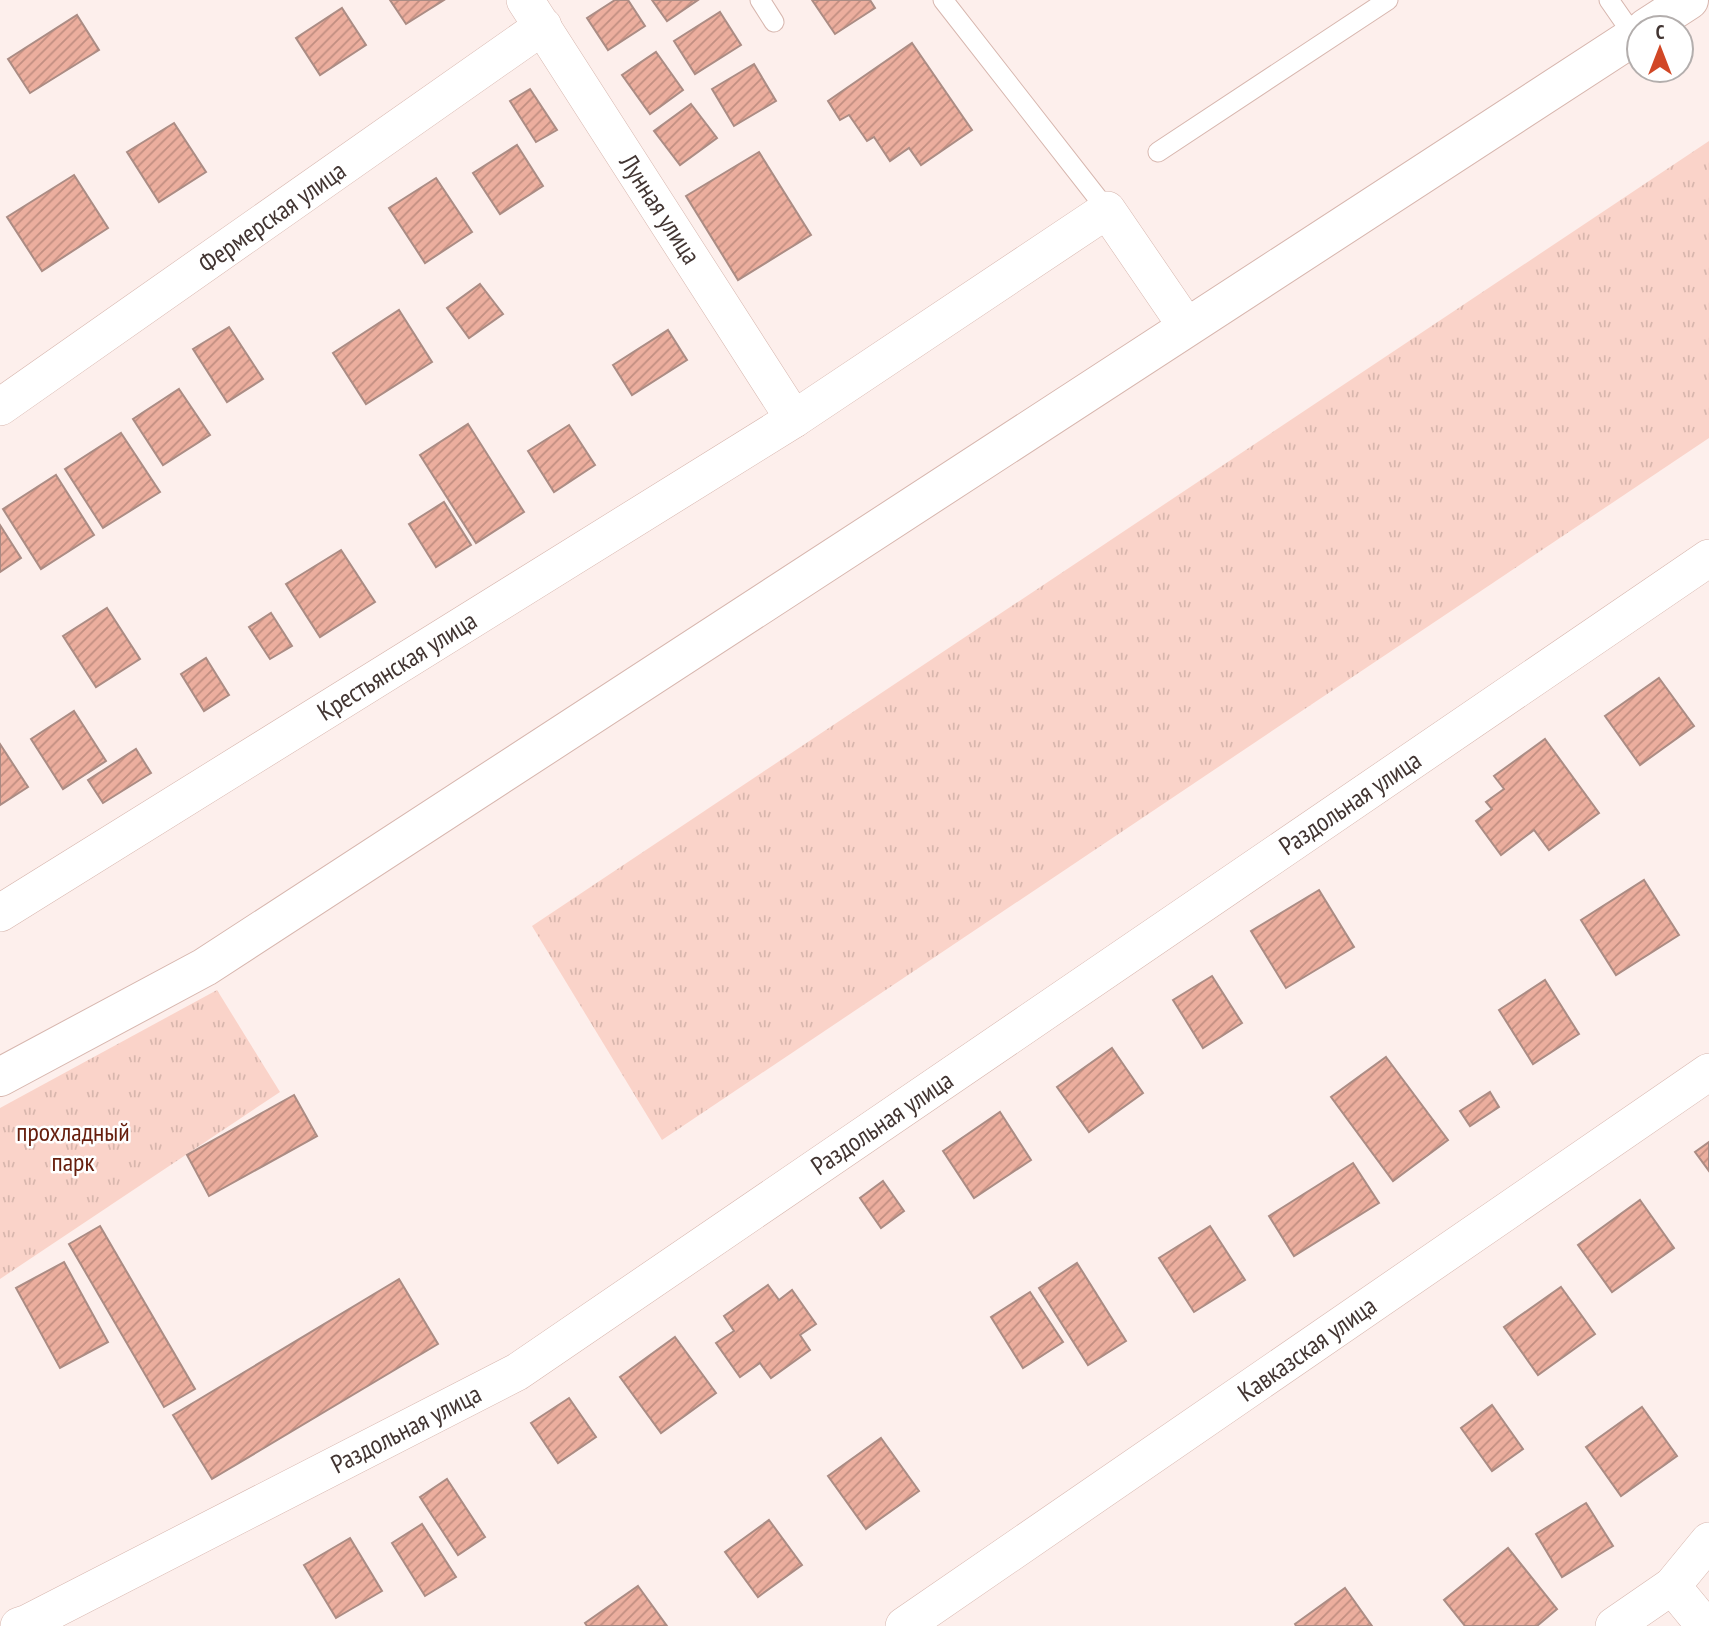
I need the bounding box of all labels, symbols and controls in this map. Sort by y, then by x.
north arrow [1625,14,1695,84]
text: С [1656,20,1665,44]
street label: Лунная улица [612,147,708,270]
street label: Фермерская улица [192,154,352,280]
street label: Крестьянская улица [311,603,482,728]
street label: Раздольная улица [1272,743,1427,862]
street label: Раздольная улица [804,1063,959,1182]
park label: прохладный парк [16,1115,130,1178]
street label: Кавказская улица [1231,1289,1382,1409]
street label: Раздольная улица [325,1377,486,1481]

